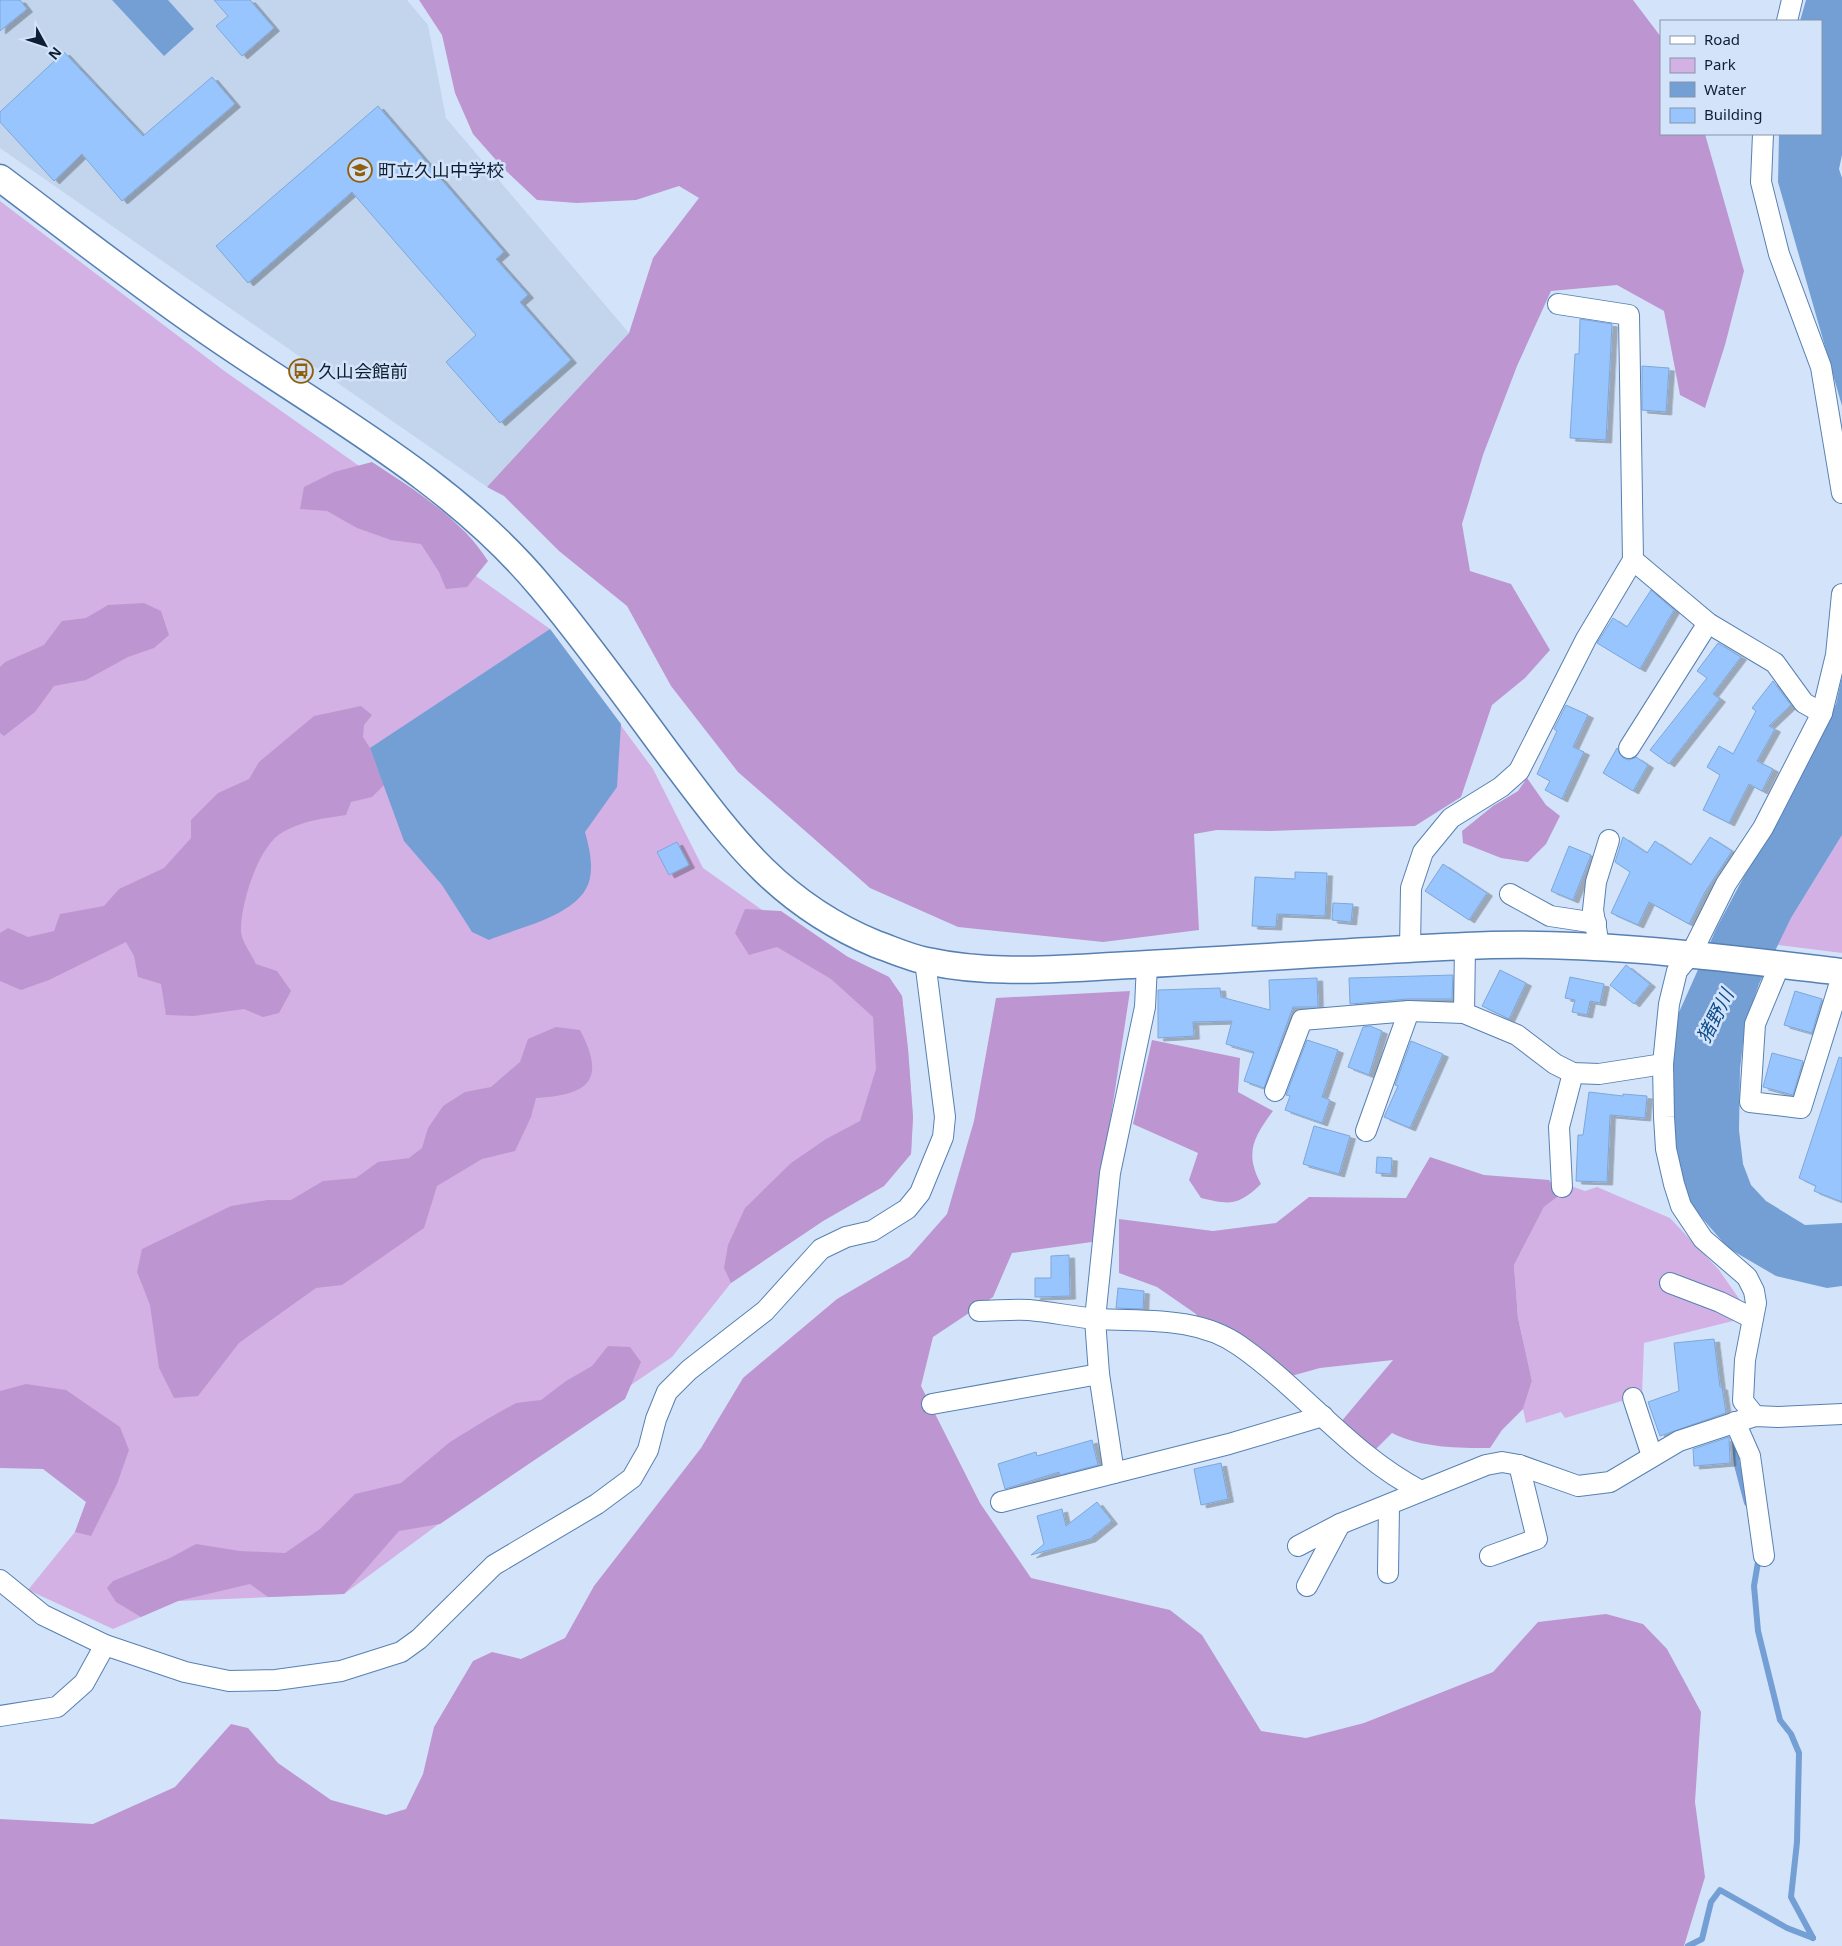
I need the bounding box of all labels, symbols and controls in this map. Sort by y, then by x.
north arrow [20,20,70,70]
legend [1660,20,1822,135]
text: Road [1704,29,1740,49]
text: N [44,43,66,64]
text: Park [1704,54,1736,74]
text: Water [1704,79,1746,99]
text: Building [1704,104,1762,124]
school or university icon: 町立久山中学校 [347,157,373,183]
place label: 町立久山中学校 [378,158,504,182]
bus stop icon: 久山会館前 [288,358,314,384]
place label: 久山会館前 [318,359,408,383]
water label: 猪野川 [1690,983,1740,1047]

